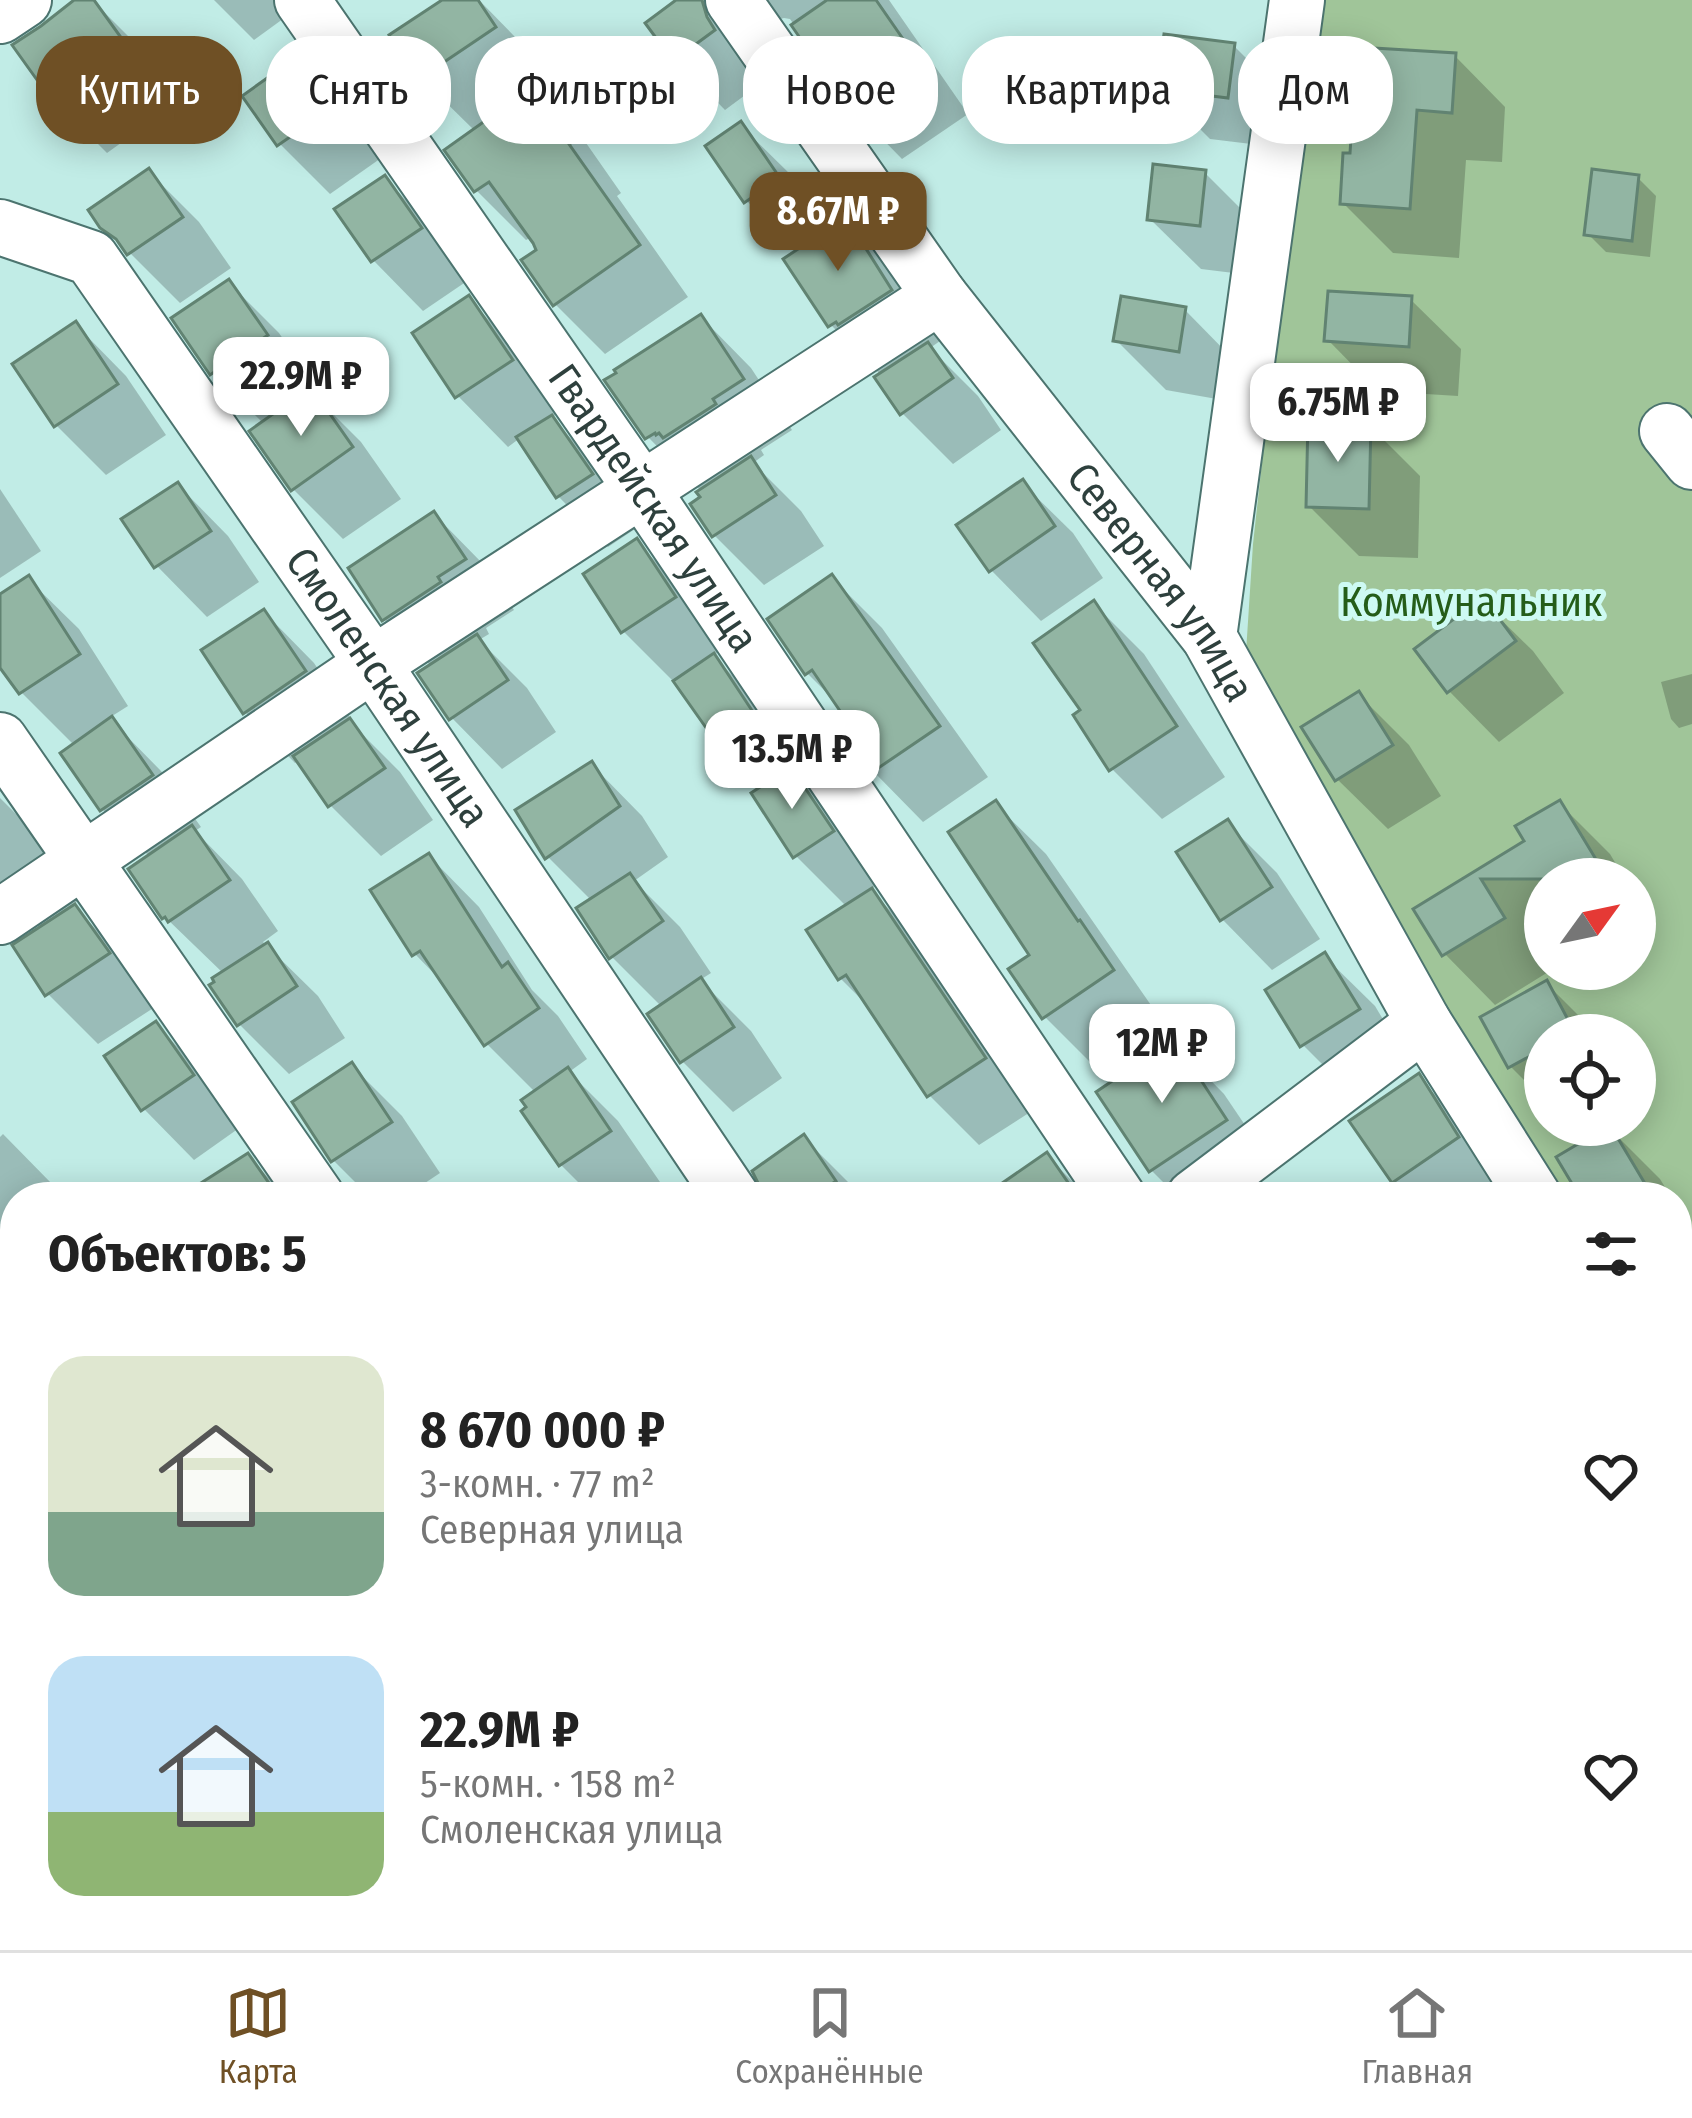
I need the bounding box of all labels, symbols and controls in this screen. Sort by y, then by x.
chip: Купить [36,36,242,144]
chip: Снять [266,36,451,144]
chip: Фильтры [475,36,719,144]
chip: Новое [743,36,938,144]
chip: Квартира [962,36,1214,144]
chip: Дом [1238,36,1393,144]
pin: 8.67M ₽ [727,172,949,274]
text: 8.67M ₽ [777,188,899,234]
pin: 22.9M ₽ [190,337,412,439]
text: 22.9M ₽ [240,353,362,399]
street label: Гвардейская улица [538,355,769,662]
pin: 6.75M ₽ [1227,363,1449,465]
text: 6.75M ₽ [1277,379,1399,425]
street label: Северная улица [1056,453,1265,710]
street label: Смоленская улица [275,538,500,836]
park label: Коммунальник [1340,577,1602,627]
pin: 13.5M ₽ [681,710,903,812]
text: 13.5M ₽ [732,726,852,772]
north arrow [1524,858,1656,990]
map controls [1524,858,1656,1146]
pin: 12M ₽ [1078,1004,1246,1106]
button: locate [1524,1014,1656,1146]
text: 12M ₽ [1116,1020,1208,1066]
icon: filters [1578,1221,1644,1287]
text: Объектов: 5 [48,1223,307,1285]
text: 8 670 000 ₽ [420,1399,665,1461]
icon: home [144,1404,288,1548]
icon: heart [1578,1443,1644,1509]
text: 3-комн. · 77 m² [420,1461,655,1507]
text: Северная улица [420,1507,684,1553]
text: 22.9M ₽ [420,1699,579,1761]
icon: home [144,1704,288,1848]
icon: heart [1578,1743,1644,1809]
text: 5-комн. · 158 m² [420,1761,676,1807]
text: Смоленская улица [420,1807,723,1853]
tab: Карта [219,1980,298,2092]
tab: Сохранённые [735,1980,924,2092]
tab: Главная [1361,1980,1473,2092]

